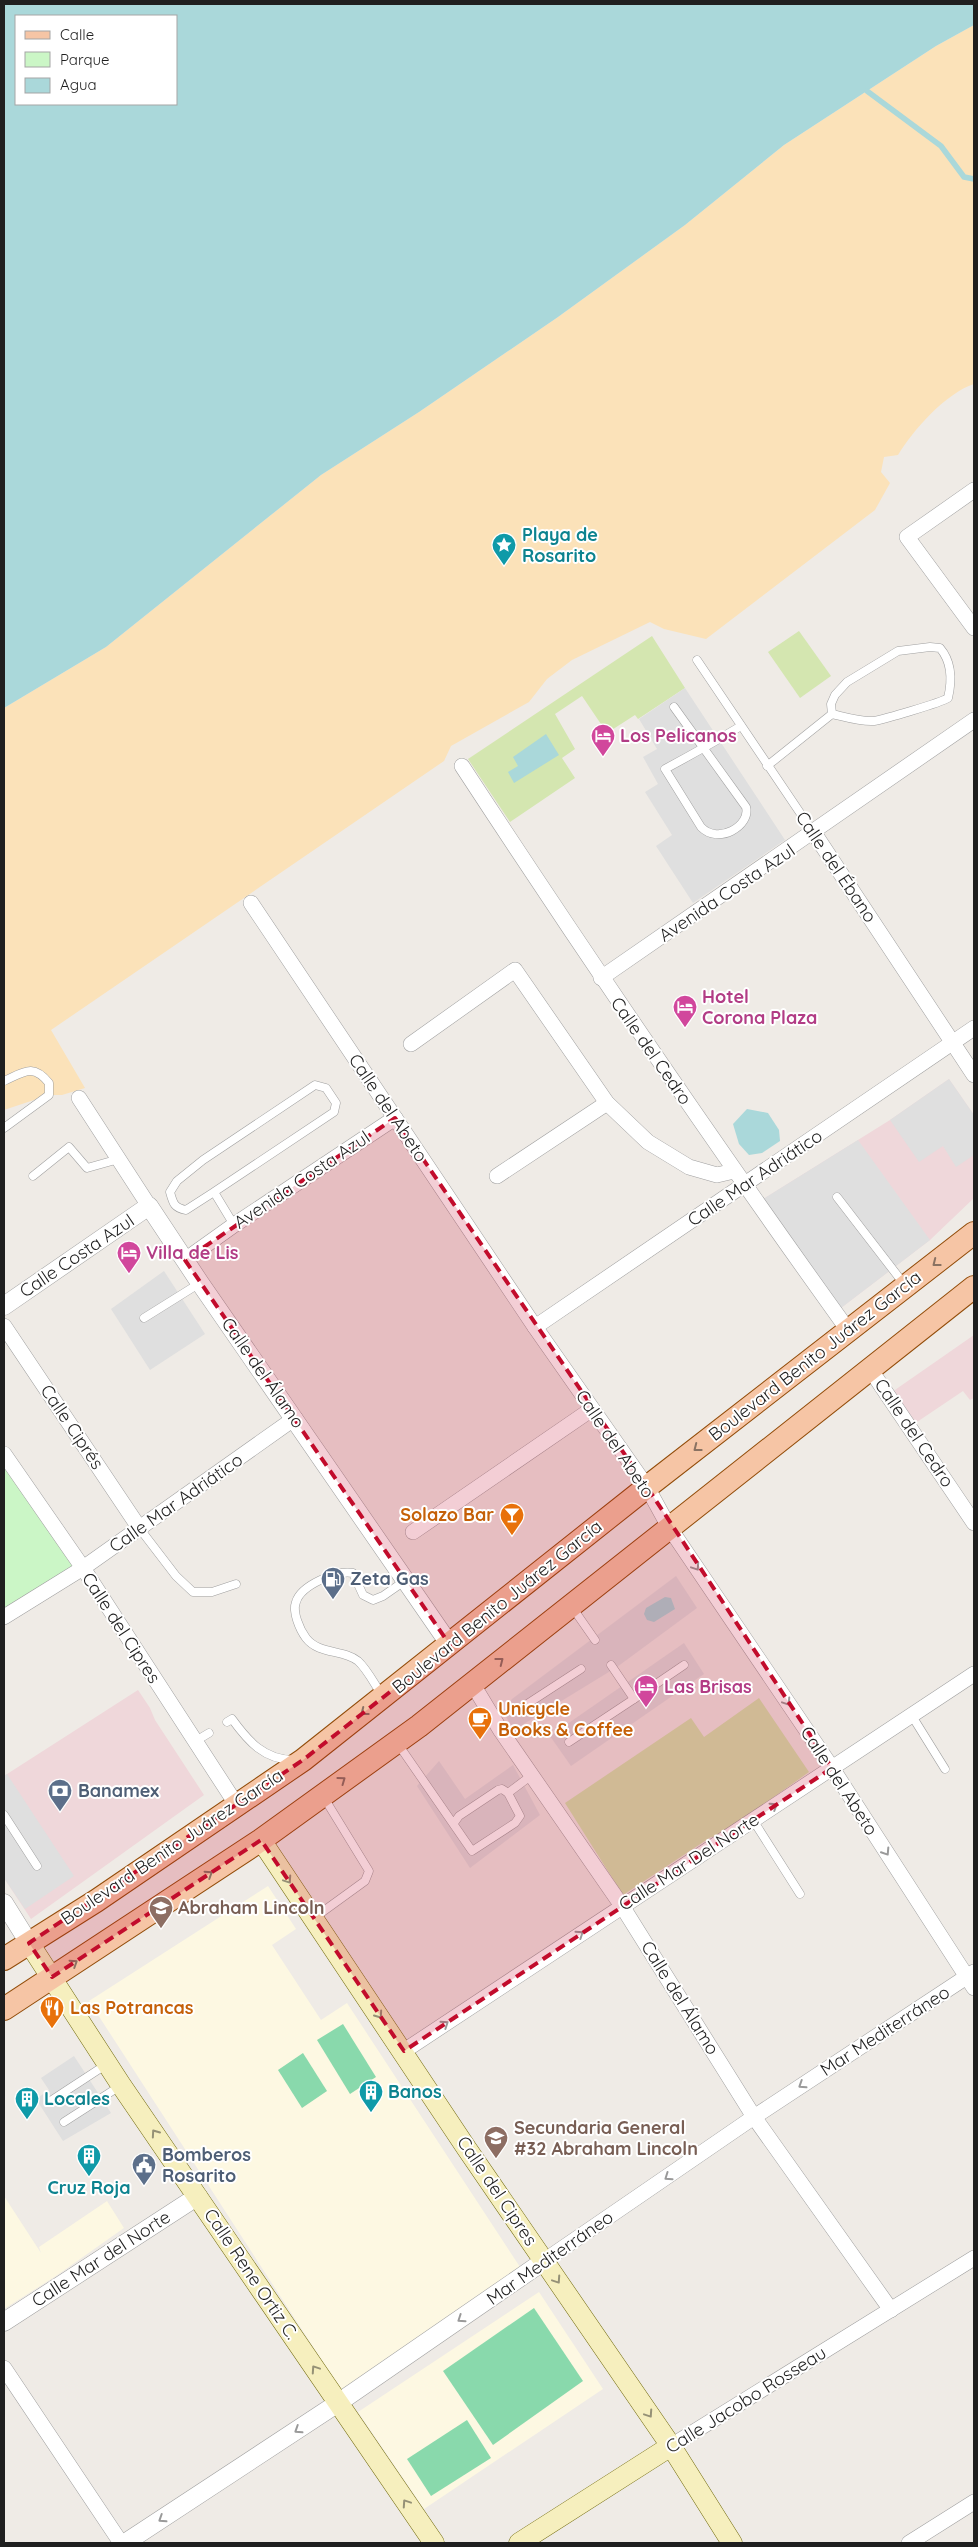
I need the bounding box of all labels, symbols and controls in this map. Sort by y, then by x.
legend [15,15,178,105]
text: Calle [60,25,94,44]
text: Parque [60,50,110,69]
text: Agua [60,75,97,94]
place label: Playa de Rosarito [522,523,598,567]
place icon: Playa de Rosarito [491,532,517,566]
hotel icon: Los Pelicanos [590,723,616,757]
place label: Los Pelicanos [620,724,737,747]
street label: Calle del Ébano [791,807,882,927]
street label: Avenida Costa Azul [654,838,799,947]
place label: Hotel Corona Plaza [702,985,817,1029]
street label: Calle del Cedro [606,992,697,1109]
hotel icon: Hotel Corona Plaza [672,994,698,1028]
street label: Calle del Abeto [344,1049,433,1166]
street label: Calle Mar Adriático [683,1124,827,1231]
street label: Avenida Costa Azul [229,1125,374,1234]
street label: Calle Costa Azul [15,1209,138,1302]
hotel icon: Villa de Lis [116,1240,142,1274]
place label: Villa de Lis [146,1241,239,1264]
one-way arrow [932,1257,942,1266]
street label: Boulevard Benito Juárez García [704,1265,926,1446]
street label: Calle del Álamo [217,1313,310,1433]
street label: Calle del Cedro [870,1374,959,1491]
street label: Calle Ciprés [36,1380,109,1474]
street label: Calle del Abeto [571,1385,660,1502]
one-way arrow [694,1443,703,1451]
street label: Calle Mar Adriático [104,1448,247,1557]
bar icon: Solazo Bar [499,1502,525,1536]
place label: Solazo Bar [400,1503,494,1526]
street label: Boulevard Benito Juárez García [387,1515,606,1698]
one-way arrow [690,1562,700,1571]
fuel station icon: Zeta Gas [320,1566,346,1600]
place label: Zeta Gas [350,1567,429,1590]
street label: Calle del Cipres [77,1568,166,1688]
one-way arrow [494,1658,503,1667]
hotel icon: Las Brisas [633,1674,659,1708]
place label: Las Brisas [664,1675,752,1698]
one-way arrow [781,1696,790,1706]
place label: Unicycle Books & Coffee [498,1697,633,1741]
cafe icon: Unicycle Books & Coffee [467,1706,493,1740]
one-way arrow [361,1707,370,1715]
street label: Calle del Abeto [796,1722,883,1840]
street label: Boulevard Benito Juárez García [56,1763,287,1930]
one-way arrow [336,1777,346,1786]
bank icon: Banamex [47,1778,73,1812]
place label: Banamex [78,1779,159,1802]
one-way arrow [768,1803,778,1812]
street label: Calle Mar Del Norte [614,1808,763,1916]
one-way arrow [880,1847,889,1856]
one-way arrow [204,1871,213,1880]
one-way arrow [282,1875,291,1884]
school or university icon: Abraham Lincoln [148,1895,174,1929]
place label: Abraham Lincoln [178,1896,324,1919]
one-way arrow [574,1931,583,1940]
street label: Calle del Álamo [636,1937,725,2059]
one-way arrow [68,1960,77,1970]
street label: Mar Mediterráneo [816,1980,954,2081]
restaurant icon: Las Potrancas [39,1995,65,2029]
place label: Las Potrancas [70,1996,194,2019]
one-way arrow [373,2009,382,2019]
one-way arrow [439,2021,448,2030]
building icon: Banos [358,2079,384,2113]
one-way arrow [799,2079,808,2088]
place label: Banos [388,2080,442,2103]
building icon: Locales [14,2086,40,2120]
place label: Locales [44,2087,110,2110]
place label: Secundaria General #32 Abraham Lincoln [514,2116,698,2160]
school or university icon: Secundaria General #32 Abraham Lincoln [483,2125,509,2159]
one-way arrow [152,2129,161,2139]
street label: Calle del Cipres [452,2131,543,2250]
building icon: Cruz Roja [76,2143,102,2177]
place label: Bomberos Rosarito [162,2143,251,2187]
public building icon: Bomberos Rosarito [131,2152,157,2186]
one-way arrow [664,2170,673,2180]
place label: Cruz Roja [47,2176,131,2199]
street label: Calle Rene Ortiz C. [199,2204,304,2343]
street label: Calle Mar del Norte [27,2205,174,2312]
street label: Mar Mediterráneo [482,2205,618,2310]
one-way arrow [551,2275,561,2284]
one-way arrow [457,2313,467,2322]
street label: Calle Jacobo Rosseau [661,2341,830,2458]
one-way arrow [312,2365,321,2374]
one-way arrow [643,2409,652,2418]
one-way arrow [294,2424,303,2433]
one-way arrow [403,2499,412,2509]
one-way arrow [158,2513,168,2522]

